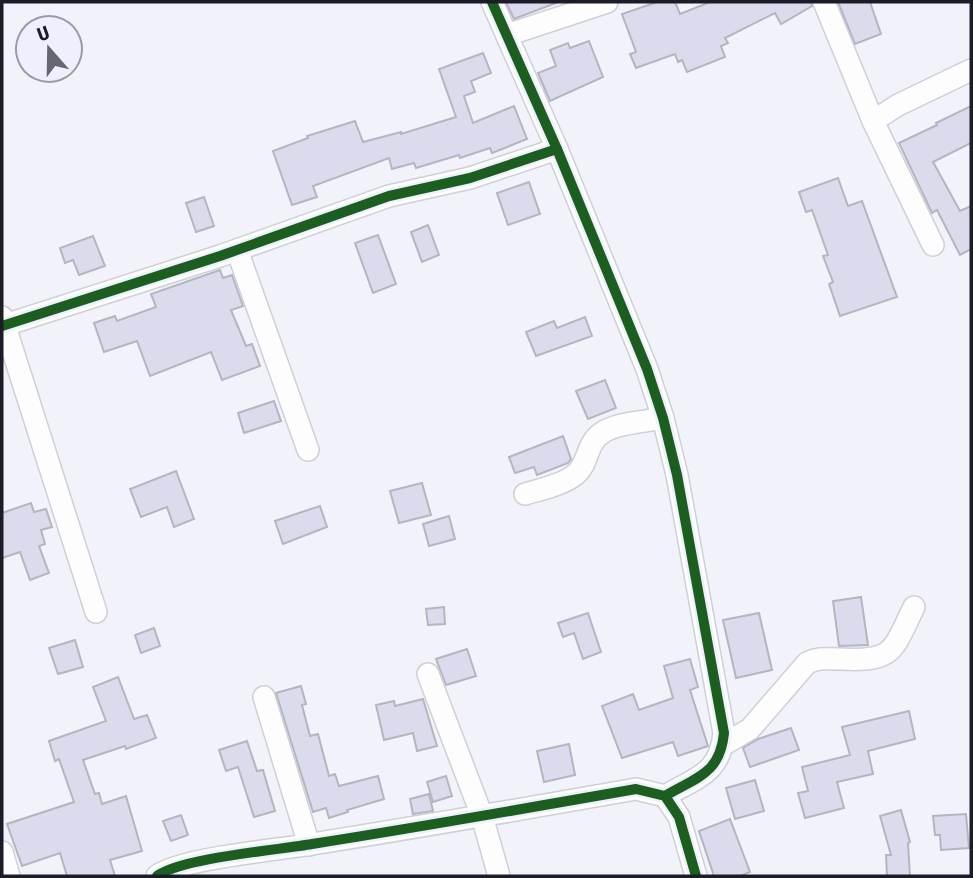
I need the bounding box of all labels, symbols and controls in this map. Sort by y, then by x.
north arrow [14,14,84,84]
text: U [34,21,53,46]

